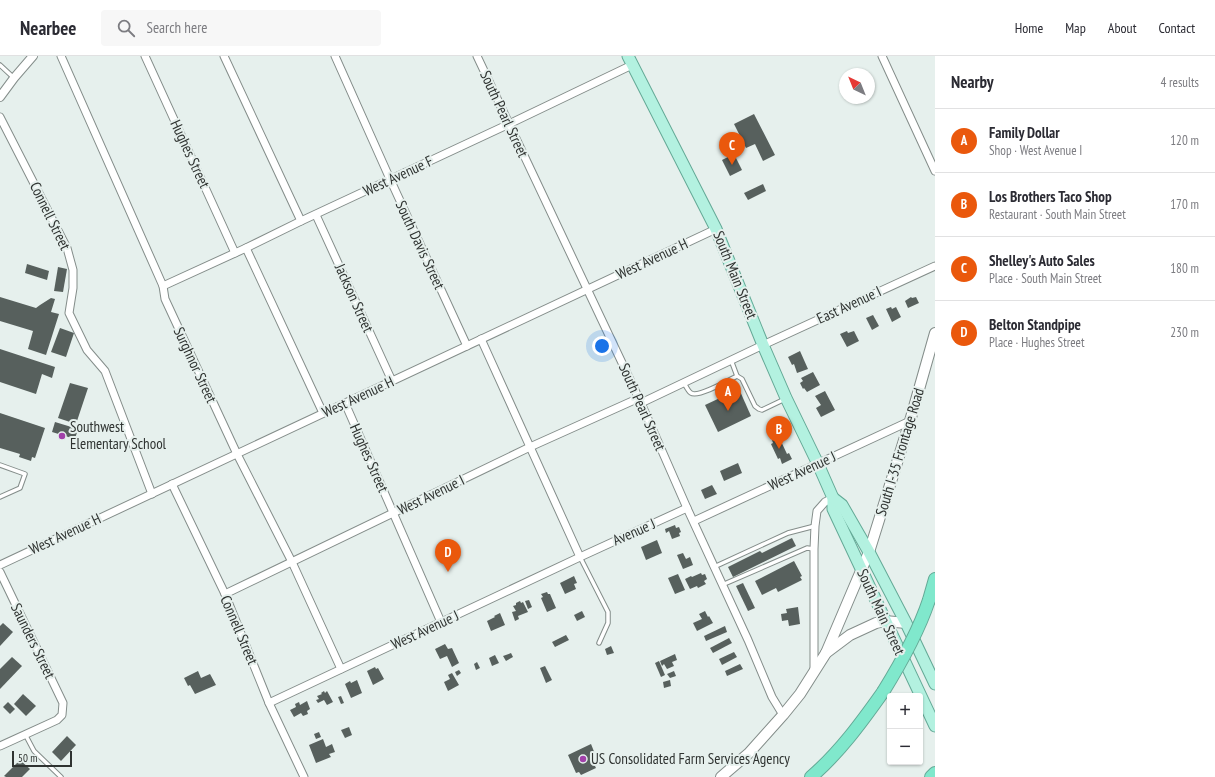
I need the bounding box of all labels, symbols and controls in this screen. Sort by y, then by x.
search box [101,10,381,46]
text: Nearbee [20,16,77,40]
icon: search [115,17,137,39]
text: Search here [147,18,207,37]
text: Home [1015,19,1043,37]
text: Map [1065,19,1086,37]
text: About [1108,19,1137,37]
text: Contact [1159,19,1195,37]
street label: South Pearl Street [476,67,533,160]
north arrow [839,68,875,104]
text: Nearby [951,71,994,93]
text: 4 results [1160,74,1199,91]
street label: Hughes Street [166,117,215,191]
text: Family Dollar [989,123,1060,142]
pin: C [719,132,745,165]
text: A [961,132,967,149]
text: 120 m [1170,132,1199,149]
text: Shop · West Avenue I [989,142,1082,159]
street label: West Avenue F [360,151,436,200]
street label: Connell Street [26,179,75,253]
text: Los Brothers Taco Shop [989,187,1112,206]
text: B [961,196,967,213]
text: 170 m [1170,196,1199,213]
street label: South Davis Street [392,197,449,292]
text: Restaurant · South Main Street [989,206,1126,223]
street label: South Main Street [709,228,762,321]
street label: West Avenue H [613,234,691,283]
text: Shelley's Auto Sales [989,251,1095,270]
street label: Jackson Street [330,260,378,335]
text: C [961,260,967,277]
text: 180 m [1170,260,1199,277]
text: Place · South Main Street [989,270,1102,287]
street label: East Avenue I [813,281,884,328]
text: Belton Standpipe [989,315,1081,334]
street label: Surghnor Street [170,324,221,406]
text: D [961,324,967,341]
text: 230 m [1170,324,1199,341]
text: Place · Hughes Street [989,334,1085,351]
your location [592,336,612,356]
street label: South Pearl Street [615,360,670,453]
street label: West Avenue H [319,372,397,421]
pin: A [715,378,741,411]
street label: South I-35 Frontage Road [871,386,928,518]
pin: B [766,416,792,449]
place label: Southwest Elementary School [70,417,167,453]
street label: Hughes Street [346,421,393,495]
marker: Southwest Elementary School [57,431,67,441]
street label: West Avenue J [765,447,839,494]
street label: West Avenue I [394,470,467,519]
street label: West Avenue H [26,509,104,558]
street label: Avenue J [609,514,658,549]
pin: D [435,539,461,572]
street label: South Main Street [853,566,910,658]
street label: Connell Street [216,592,263,667]
street label: Saunders Street [7,600,60,682]
street label: West Avenue J [388,606,462,653]
map controls [887,693,923,765]
button: + [887,693,923,729]
button: − [887,729,923,765]
scale bar [12,749,72,768]
place label: US Consolidated Farm Services Agency [591,749,790,768]
text: 50 m [18,751,37,765]
marker: US Consolidated Farm Services Agency [578,754,588,764]

